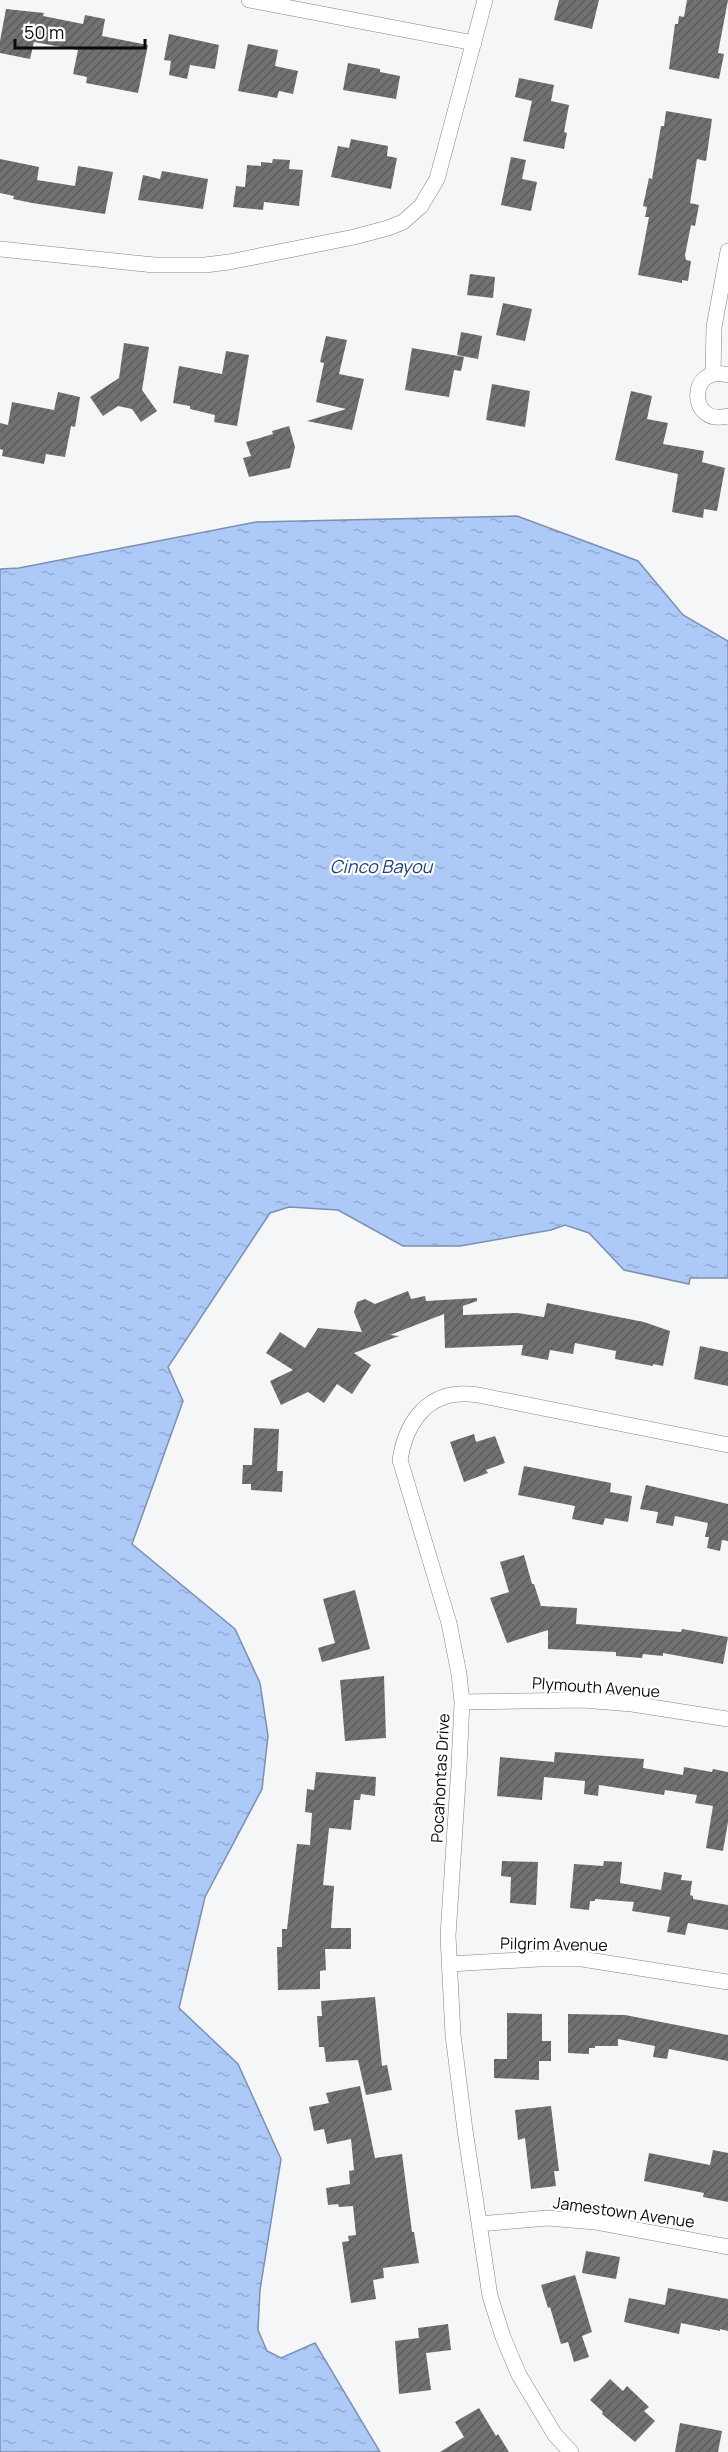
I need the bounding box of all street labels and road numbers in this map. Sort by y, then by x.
street label: Plymouth Avenue [531,1672,661,1702]
street label: Pocahontas Drive [426,1713,454,1843]
street label: Pilgrim Avenue [500,1932,608,1956]
street label: Jamestown Avenue [552,2191,696,2233]

